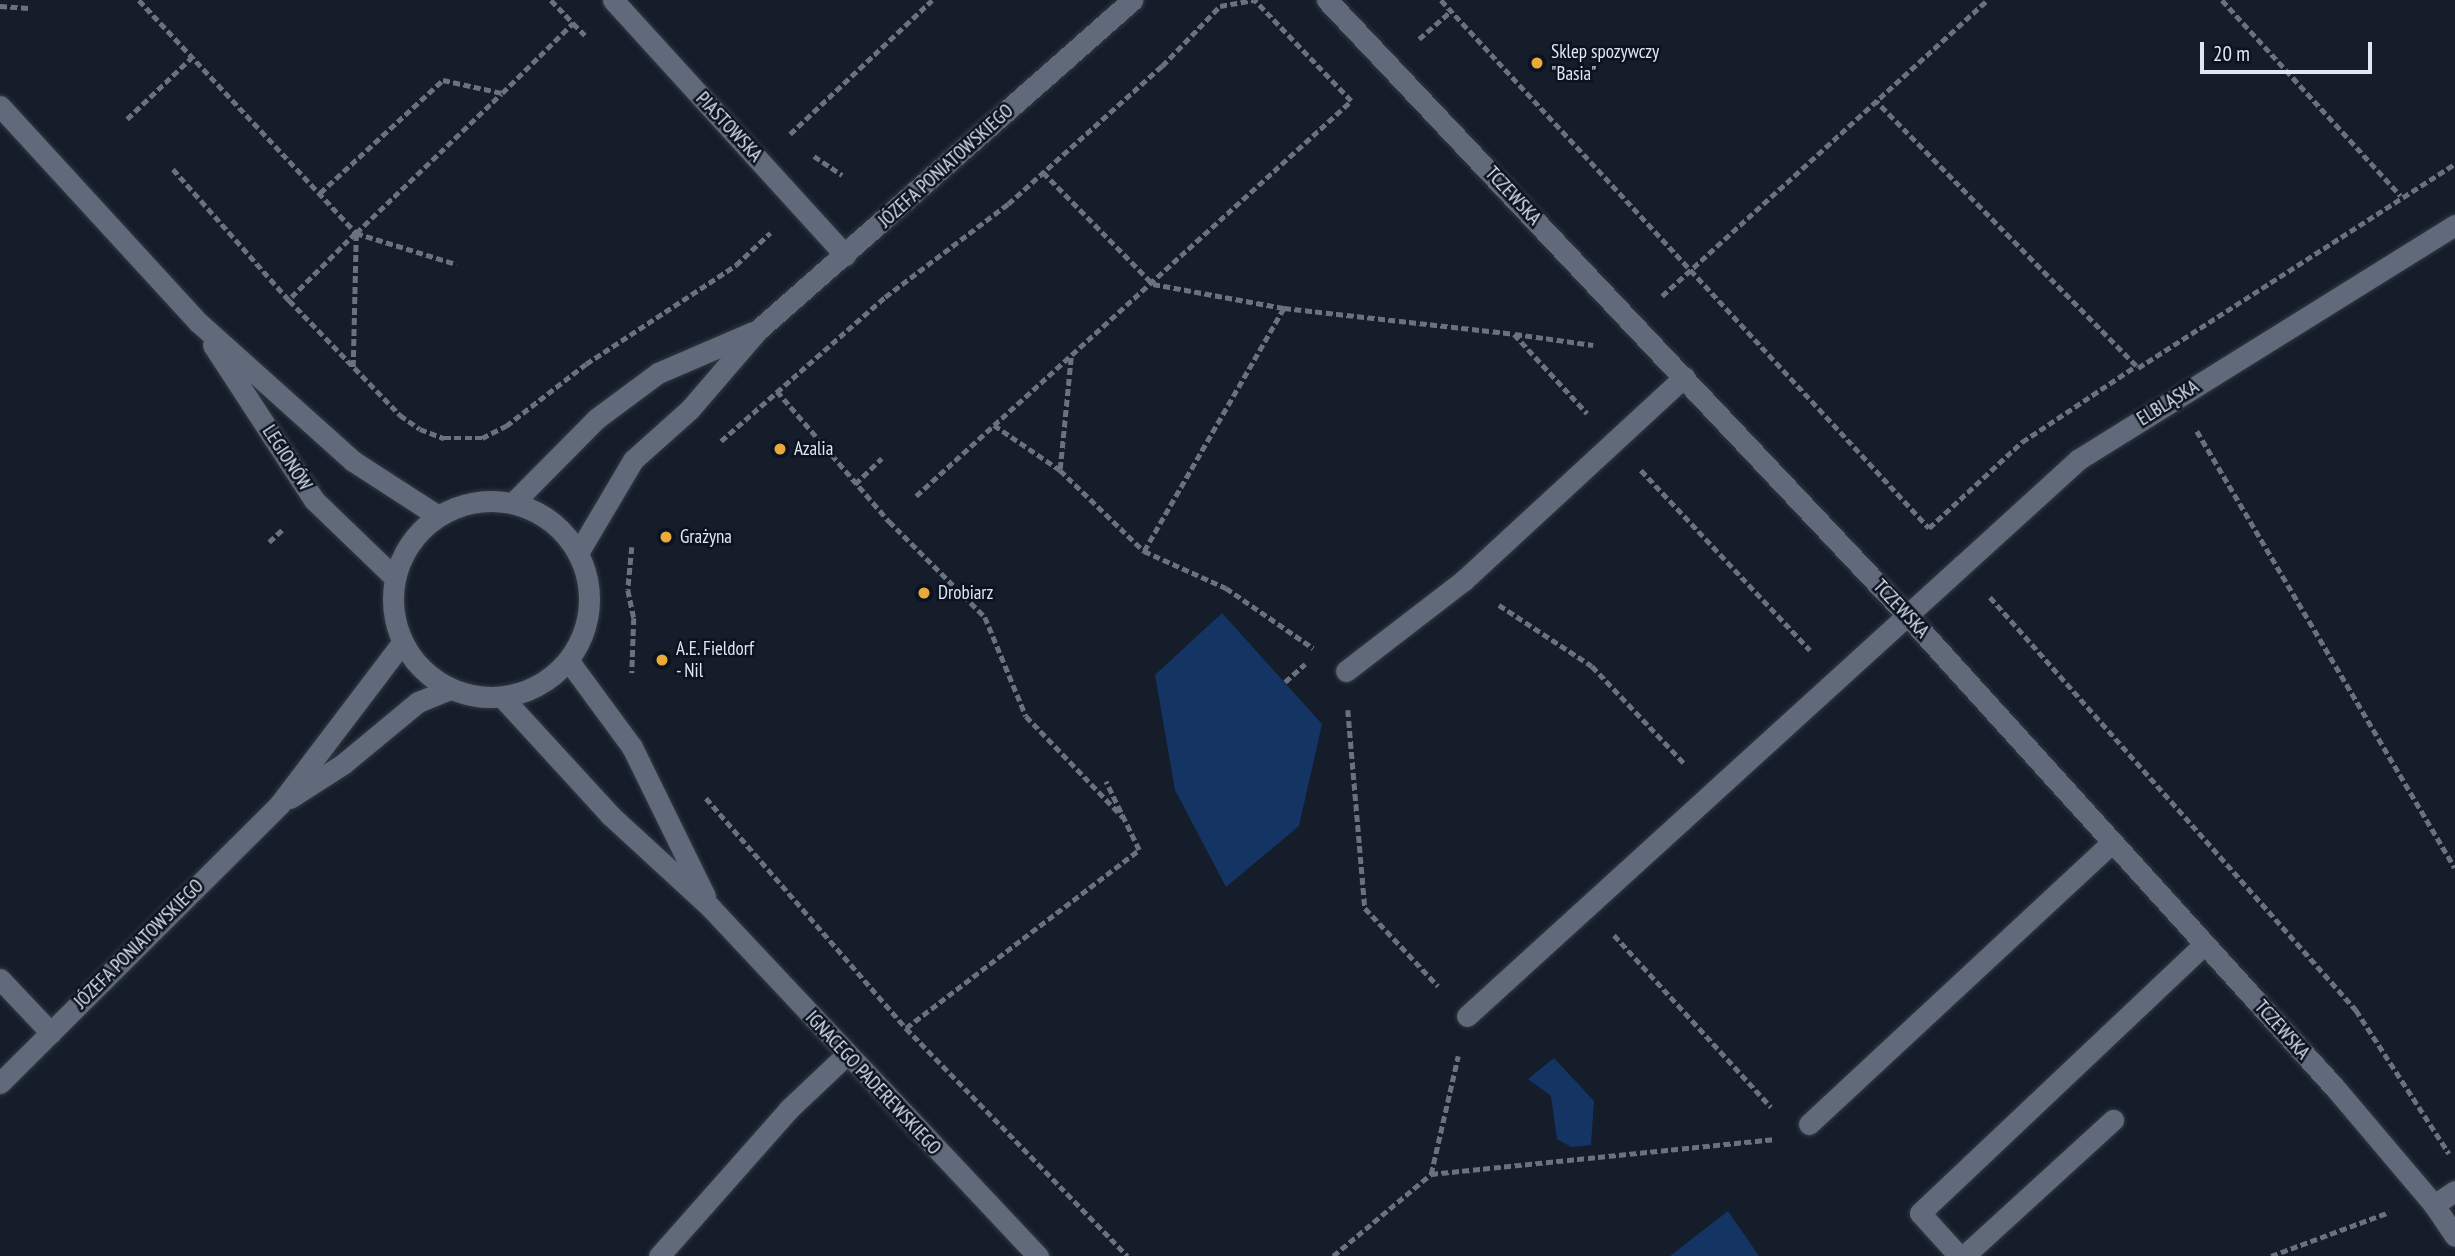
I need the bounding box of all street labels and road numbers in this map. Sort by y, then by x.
street label: PIASTOWSKA [691,87,767,167]
street label: JÓZEFA PONIATOWSKIEGO [874,99,1018,233]
street label: TCZEWSKA [1480,162,1546,230]
street label: ELBLĄSKA [2133,375,2203,431]
street label: LEGIONÓW [257,421,317,495]
street label: TCZEWSKA [1868,575,1934,643]
street label: JÓZEFA PONIATOWSKIEGO [69,874,209,1014]
street label: TCZEWSKA [2250,996,2314,1064]
street label: IGNACEGO PADEREWSKIEGO [801,1007,945,1159]

